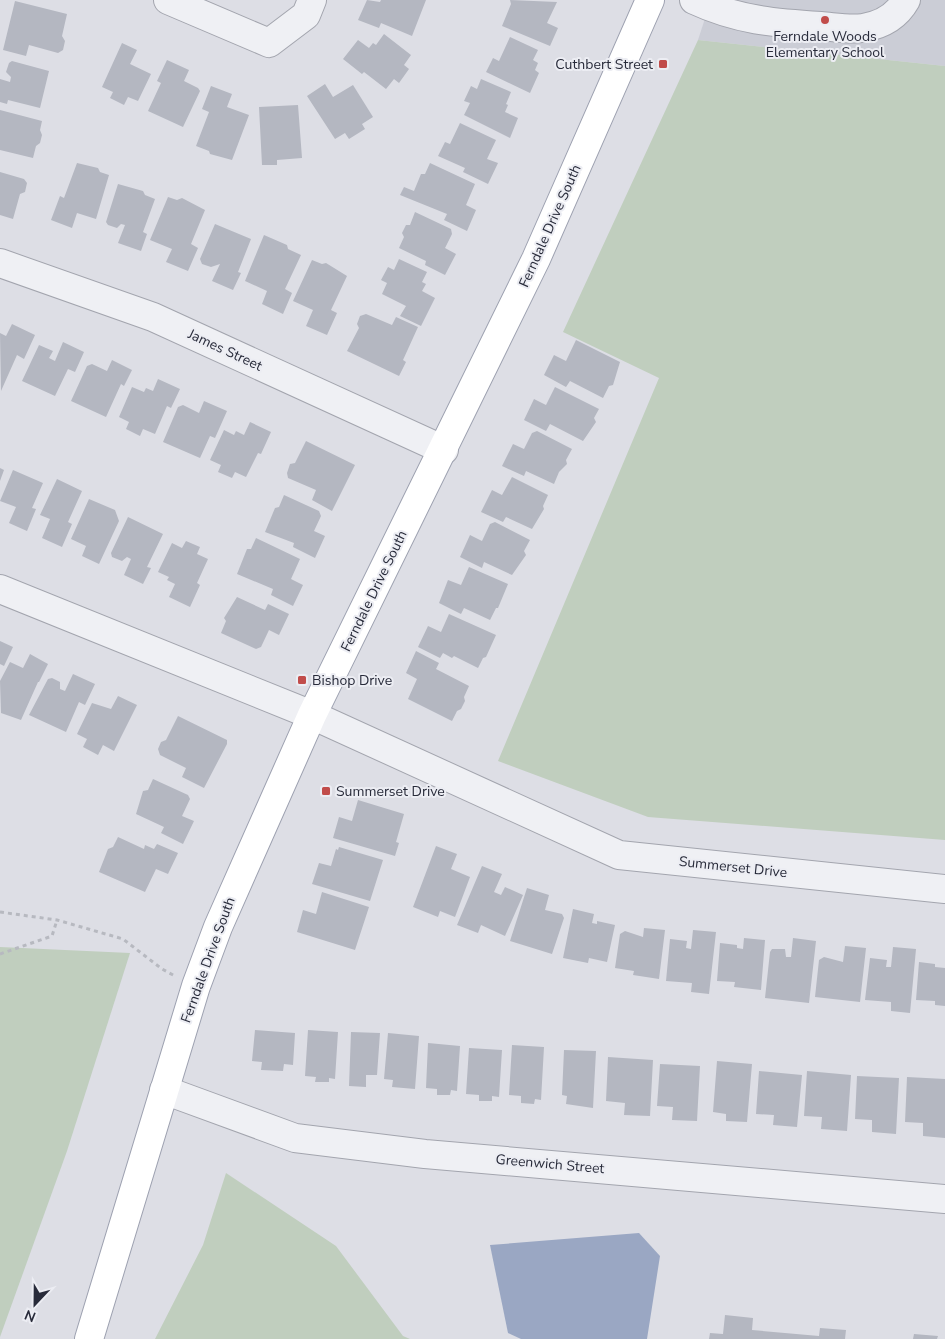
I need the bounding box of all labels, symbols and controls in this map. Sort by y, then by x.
marker: Ferndale Woods Elementary School [819,14,831,26]
place label: Ferndale Woods Elementary School [766,27,885,62]
place label: Cuthbert Street [555,55,653,74]
marker: Cuthbert Street [657,58,669,70]
street label: Ferndale Drive South [514,162,586,290]
street label: James Street [184,324,265,376]
street label: Ferndale Drive South [336,527,412,655]
place label: Bishop Drive [312,671,392,690]
marker: Bishop Drive [296,674,308,686]
place label: Summerset Drive [336,782,445,801]
marker: Summerset Drive [320,785,332,797]
street label: Summerset Drive [678,852,788,882]
street label: Ferndale Drive South [176,895,240,1025]
street label: Greenwich Street [495,1150,605,1178]
north arrow [10,1279,60,1329]
text: N [22,1305,39,1326]

